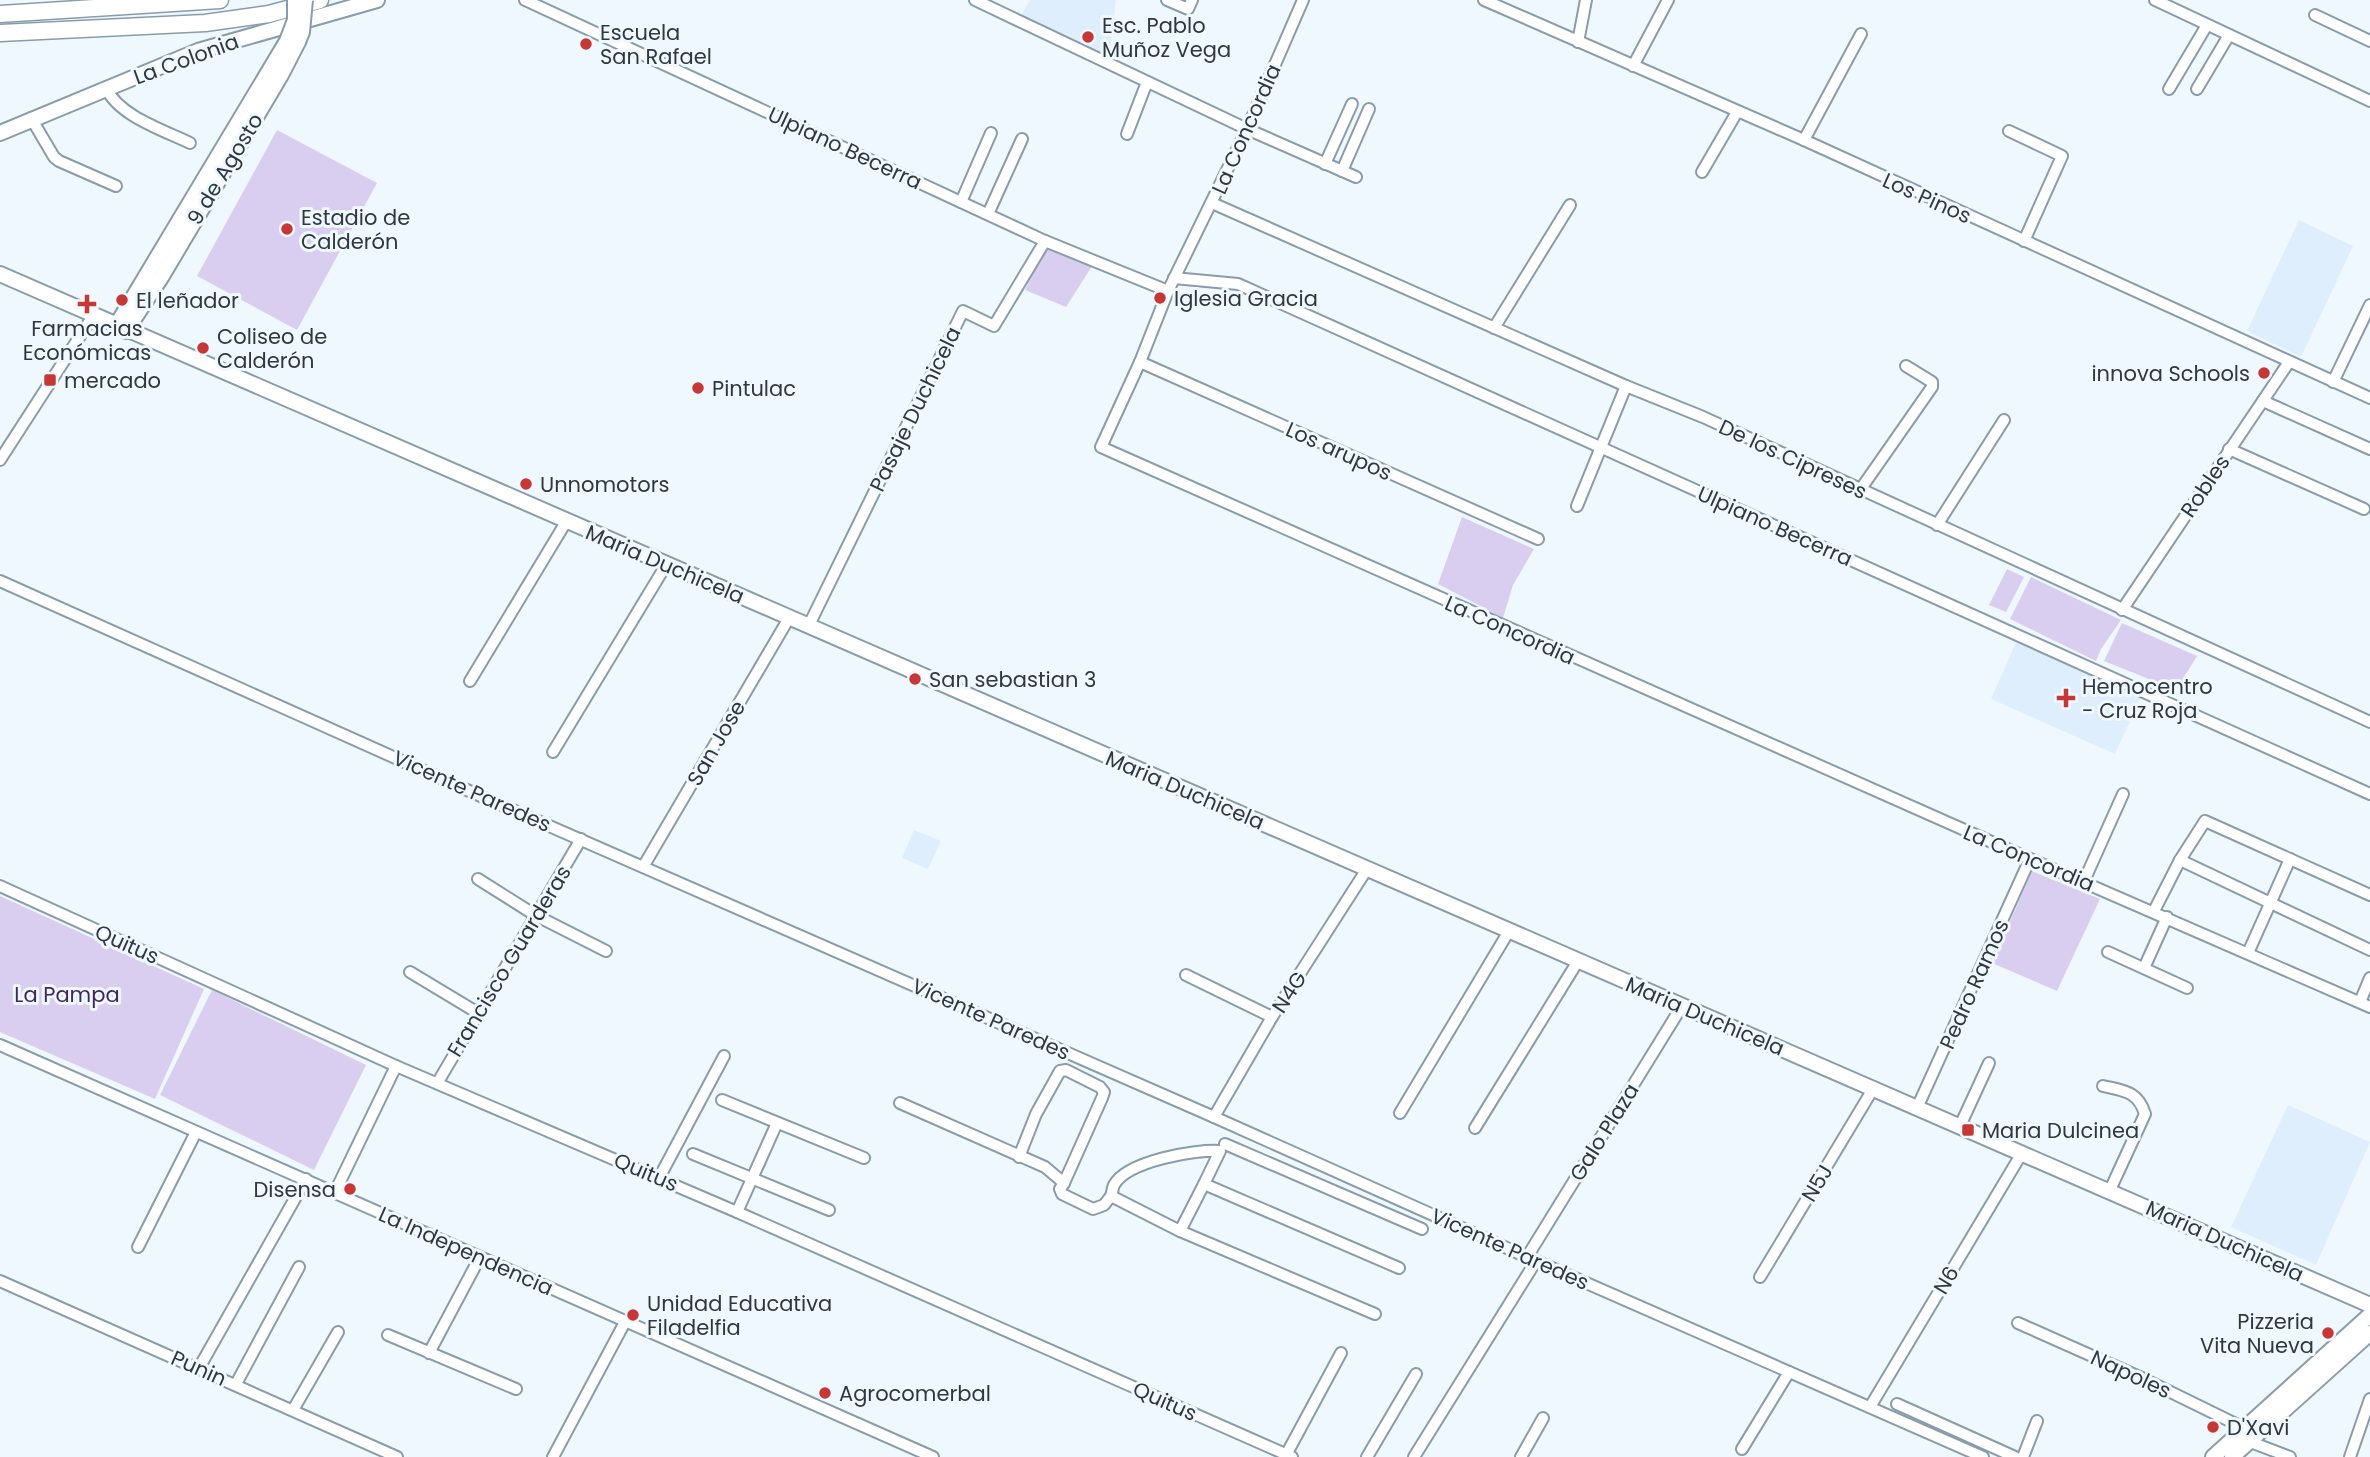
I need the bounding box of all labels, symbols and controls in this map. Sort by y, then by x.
place label: Esc. Pablo Muñoz Vega [1102,11,1231,64]
place label: Escuela San Rafael [600,18,712,71]
street label: La Colonia [129,27,243,91]
marker: Esc. Pablo Muñoz Vega [1080,29,1096,45]
marker: Escuela San Rafael [578,36,594,52]
street label: La Concordia [1204,59,1288,199]
street label: Ulpiano Becerra [763,100,927,196]
street label: 9 de Agosto [180,108,270,230]
street label: Los Pinos [1878,166,1976,230]
place label: Estadio de Calderón [301,203,410,256]
marker: Estadio de Calderón [279,221,295,237]
place label: Iglesia Gracia [1174,284,1318,313]
place label: El leñador [136,286,239,315]
marker: Iglesia Gracia [1152,290,1168,306]
marker: El leñador [114,292,130,308]
marker: Farmacias Económicas [79,296,95,312]
place label: Farmacias Económicas [23,314,151,367]
place label: Coliseo de Calderón [217,322,327,375]
street label: Pasaje Duchicela [862,322,968,496]
marker: Coliseo de Calderón [195,340,211,356]
place label: innova Schools [2091,359,2250,388]
marker: innova Schools [2256,365,2272,381]
place label: mercado [64,366,161,395]
marker: mercado [42,372,58,388]
place label: Pintulac [712,374,796,403]
marker: Pintulac [690,380,706,396]
street label: De los Cipreses [1714,412,1872,506]
street label: Los arupos [1281,415,1397,487]
street label: Robles [2174,449,2236,523]
place label: Unnomotors [540,470,669,499]
marker: Unnomotors [518,476,534,492]
street label: Ulpiano Becerra [1693,479,1857,573]
street label: Maria Duchicela [581,517,749,611]
street label: La Concordia [1440,588,1580,672]
place label: San sebastian 3 [929,665,1096,694]
marker: San sebastian 3 [907,671,923,687]
place label: Hemocentro - Cruz Roja [2082,672,2213,725]
marker: Hemocentro - Cruz Roja [2056,688,2076,708]
street label: San Jose [680,695,752,791]
street label: Vicente Paredes [388,743,556,839]
street label: Maria Duchicela [1101,743,1269,837]
street label: La Concordia [1959,817,2099,899]
street label: Francisco Guarderas [440,860,578,1062]
street label: Pedro Ramos [1932,914,2016,1054]
street label: Quitus [90,917,164,971]
street label: N4G [1265,966,1313,1018]
street label: Maria Duchicela [1621,969,1789,1063]
street label: Vicente Paredes [907,971,1075,1067]
park label: La Pampa [14,980,120,1009]
street label: Galo Plaza [1563,1078,1645,1186]
place label: Maria Dulcinea [1982,1116,2139,1145]
marker: Maria Dulcinea [1960,1122,1976,1138]
street label: Quitus [609,1146,683,1198]
street label: N5J [1795,1159,1839,1207]
place label: Disensa [253,1175,336,1204]
marker: Disensa [342,1181,358,1197]
street label: Maria Duchicela [2142,1193,2308,1289]
street label: La Independencia [374,1199,558,1303]
street label: Vicente Paredes [1426,1201,1594,1297]
street label: N6 [1926,1260,1966,1300]
place label: Unidad Educativa Filadelfia [647,1289,832,1342]
marker: Unidad Educativa Filadelfia [625,1307,641,1323]
place label: Pizzeria Vita Nueva [2200,1307,2314,1360]
marker: Pizzeria Vita Nueva [2320,1325,2336,1341]
street label: Punin [167,1343,231,1393]
street label: Napoles [2086,1343,2176,1405]
street label: Quitus [1128,1374,1202,1428]
place label: Agrocomerbal [839,1379,991,1408]
marker: Agrocomerbal [817,1385,833,1401]
place label: D'Xavi [2227,1413,2289,1442]
marker: D'Xavi [2205,1419,2221,1435]

